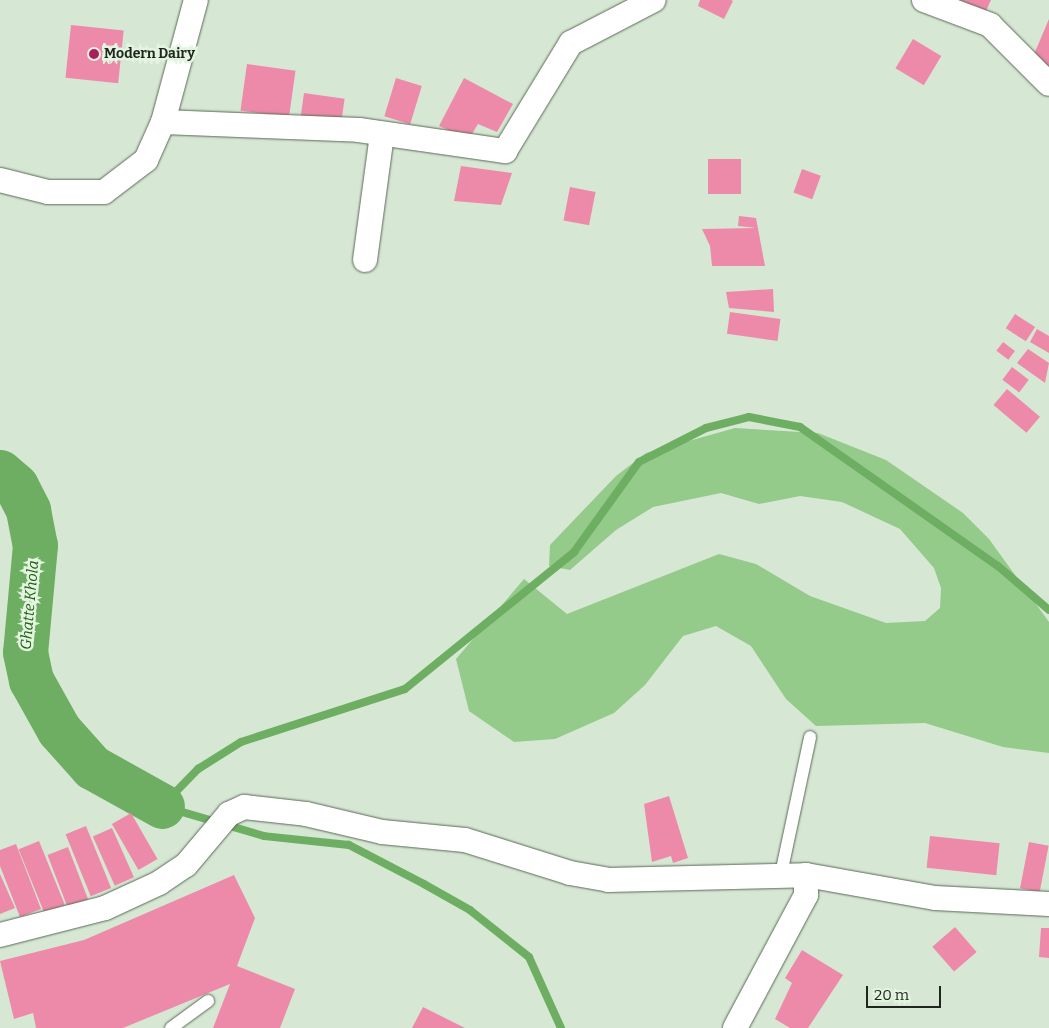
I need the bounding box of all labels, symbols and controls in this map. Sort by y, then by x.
place label: Modern Dairy [104,46,195,62]
marker: Modern Dairy [88,48,100,60]
water label: Ghatte Khola [17,560,43,650]
scale bar [869,976,944,1008]
text: 20 m [874,986,909,1004]

